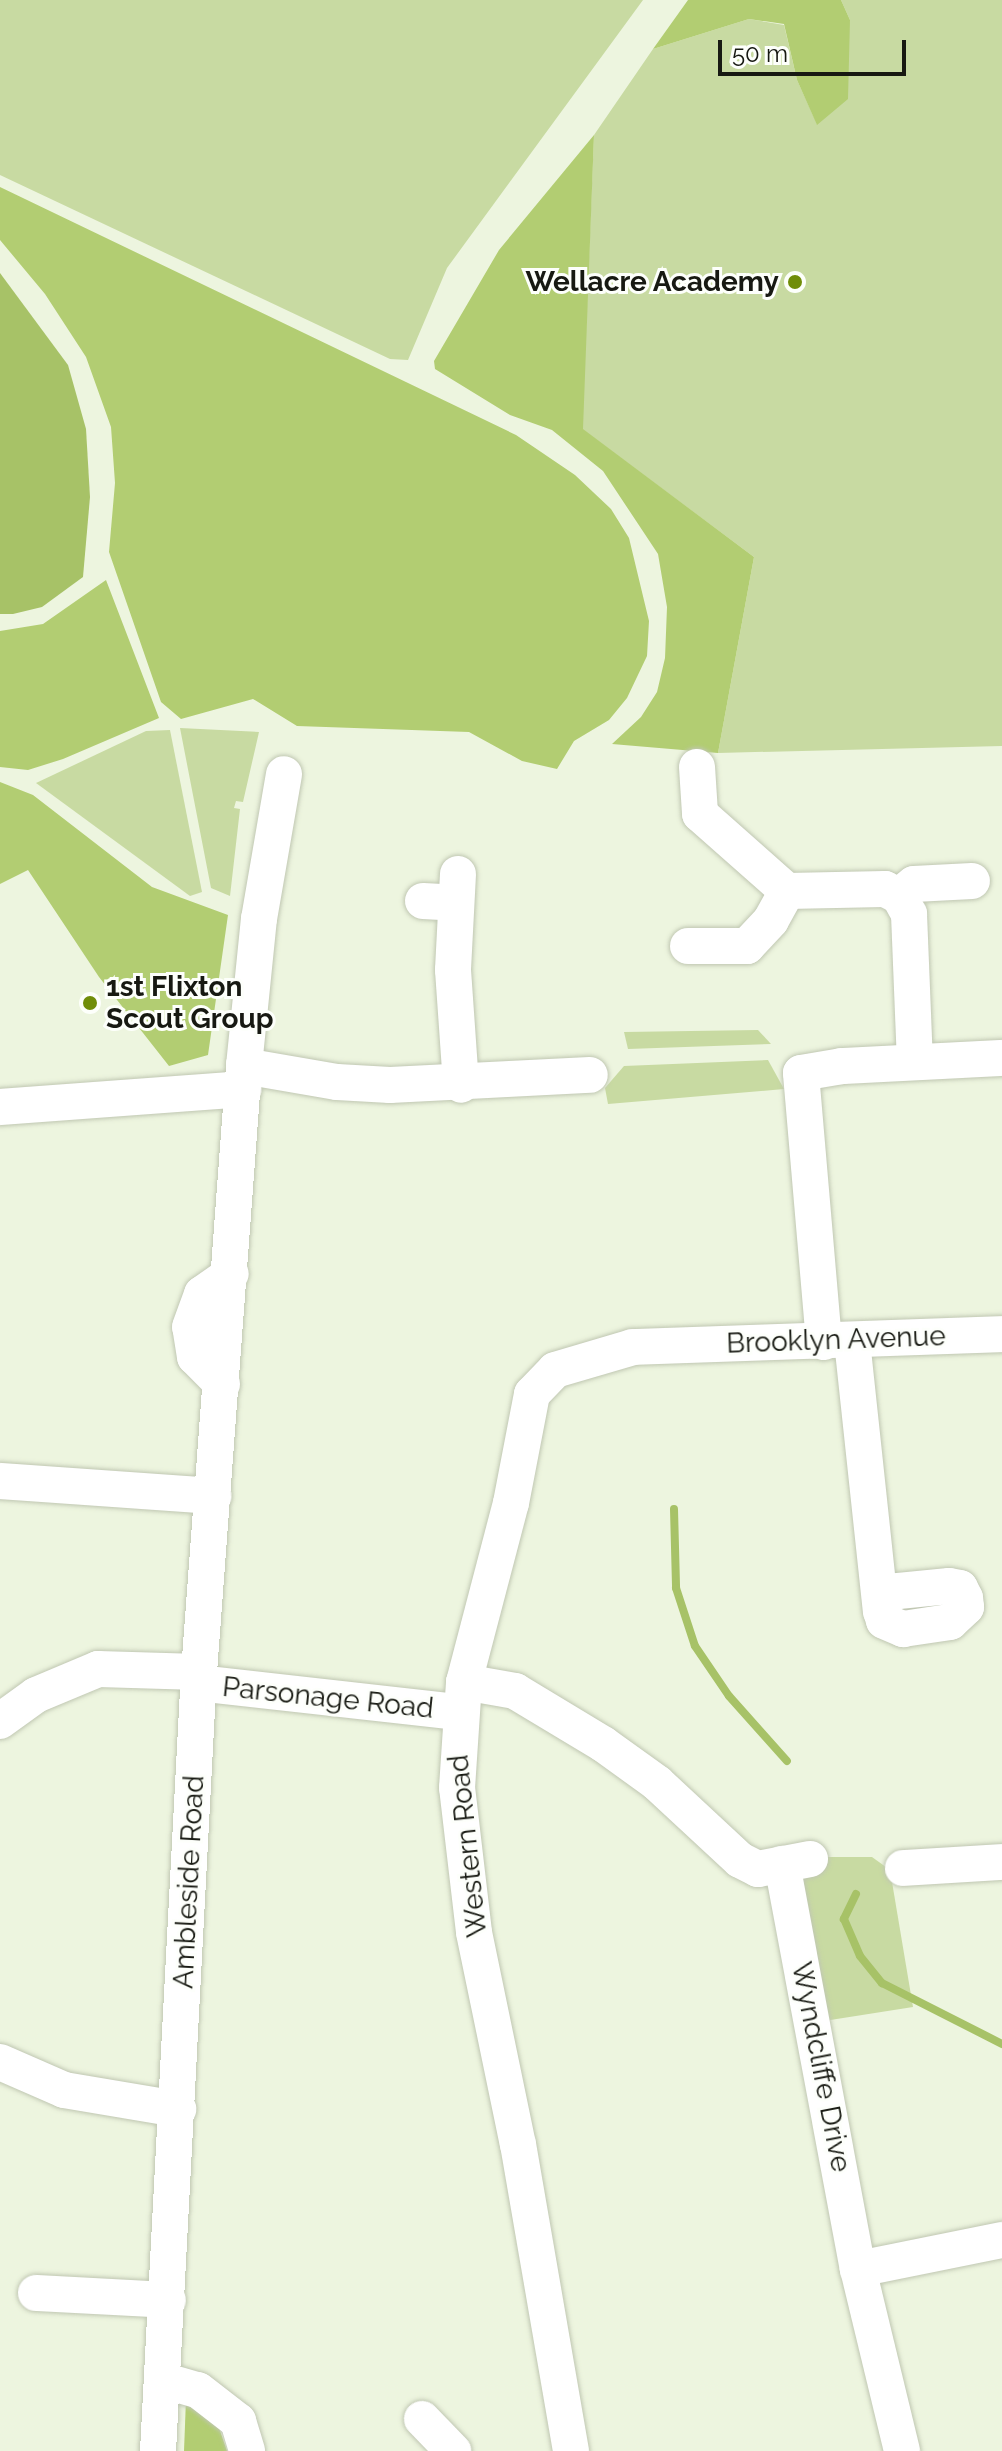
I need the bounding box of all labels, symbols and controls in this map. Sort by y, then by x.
scale bar [722,24,910,74]
text: 50 m [732,39,788,68]
place label: Wellacre Academy [525,265,779,299]
marker: Wellacre Academy [786,273,804,291]
place label: 1st Flixton Scout Group [106,970,273,1036]
marker: 1st Flixton Scout Group [81,994,99,1012]
street label: Brooklyn Avenue [725,1319,947,1361]
street label: Parsonage Road [221,1670,435,1726]
street label: Western Road [442,1753,494,1939]
street label: Ambleside Road [167,1774,211,1990]
street label: Wyndcliffe Drive [784,1959,858,2175]

